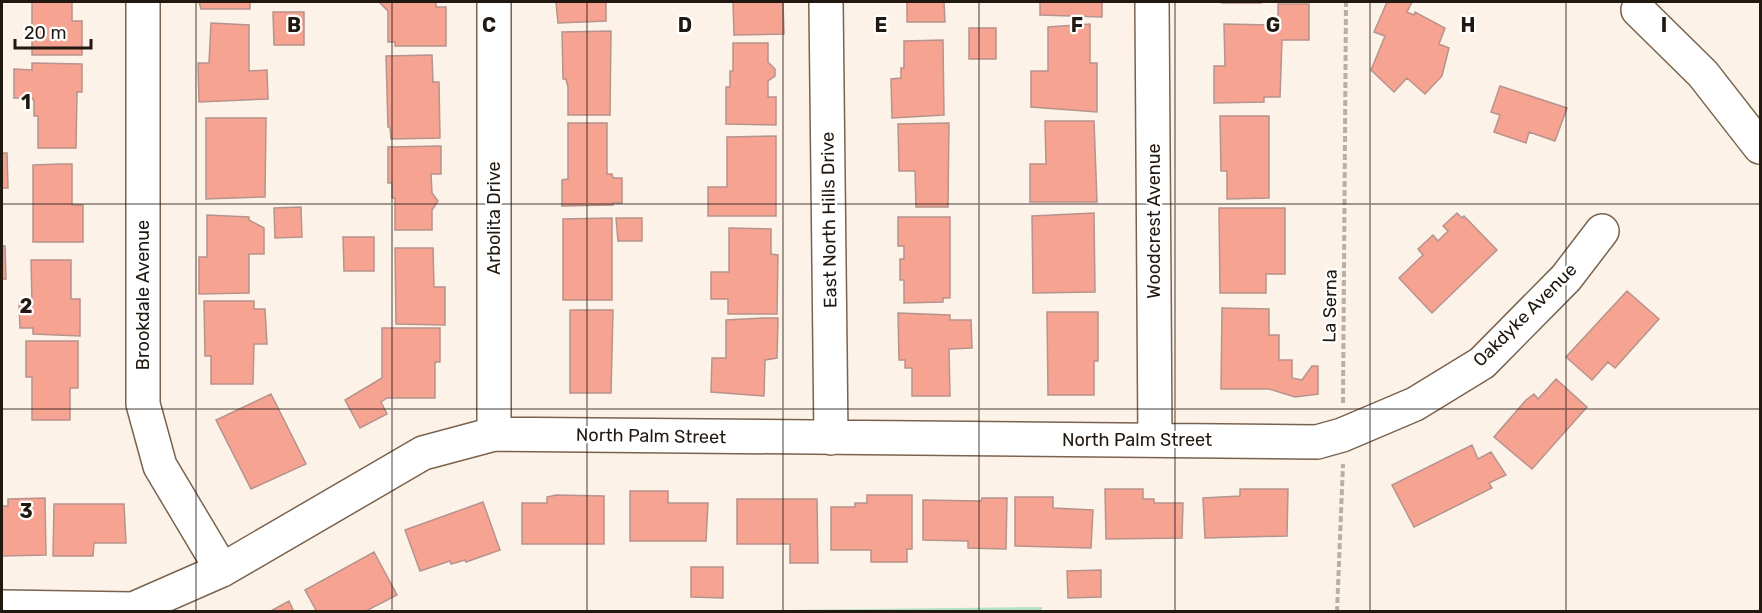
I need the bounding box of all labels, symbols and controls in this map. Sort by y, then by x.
scale bar [15,12,92,50]
text: B [287,13,301,37]
text: C [482,13,496,37]
text: D [678,13,692,37]
text: E [875,13,887,37]
text: F [1071,13,1083,37]
text: G [1266,13,1280,37]
text: H [1461,13,1475,37]
text: I [1661,13,1667,37]
text: 20 m [24,22,66,44]
text: 1 [21,90,31,114]
street label: East North Hills Drive [816,132,842,308]
street label: Woodcrest Avenue [1143,143,1165,299]
street label: Arbolita Drive [483,161,505,275]
street label: Brookdale Avenue [132,220,154,370]
street label: Oakdyke Avenue [1469,259,1581,371]
street label: La Serna [1318,269,1342,343]
text: 2 [20,294,33,318]
street label: North Palm Street [576,424,726,448]
street label: North Palm Street [1062,429,1212,451]
text: 3 [19,499,33,523]

